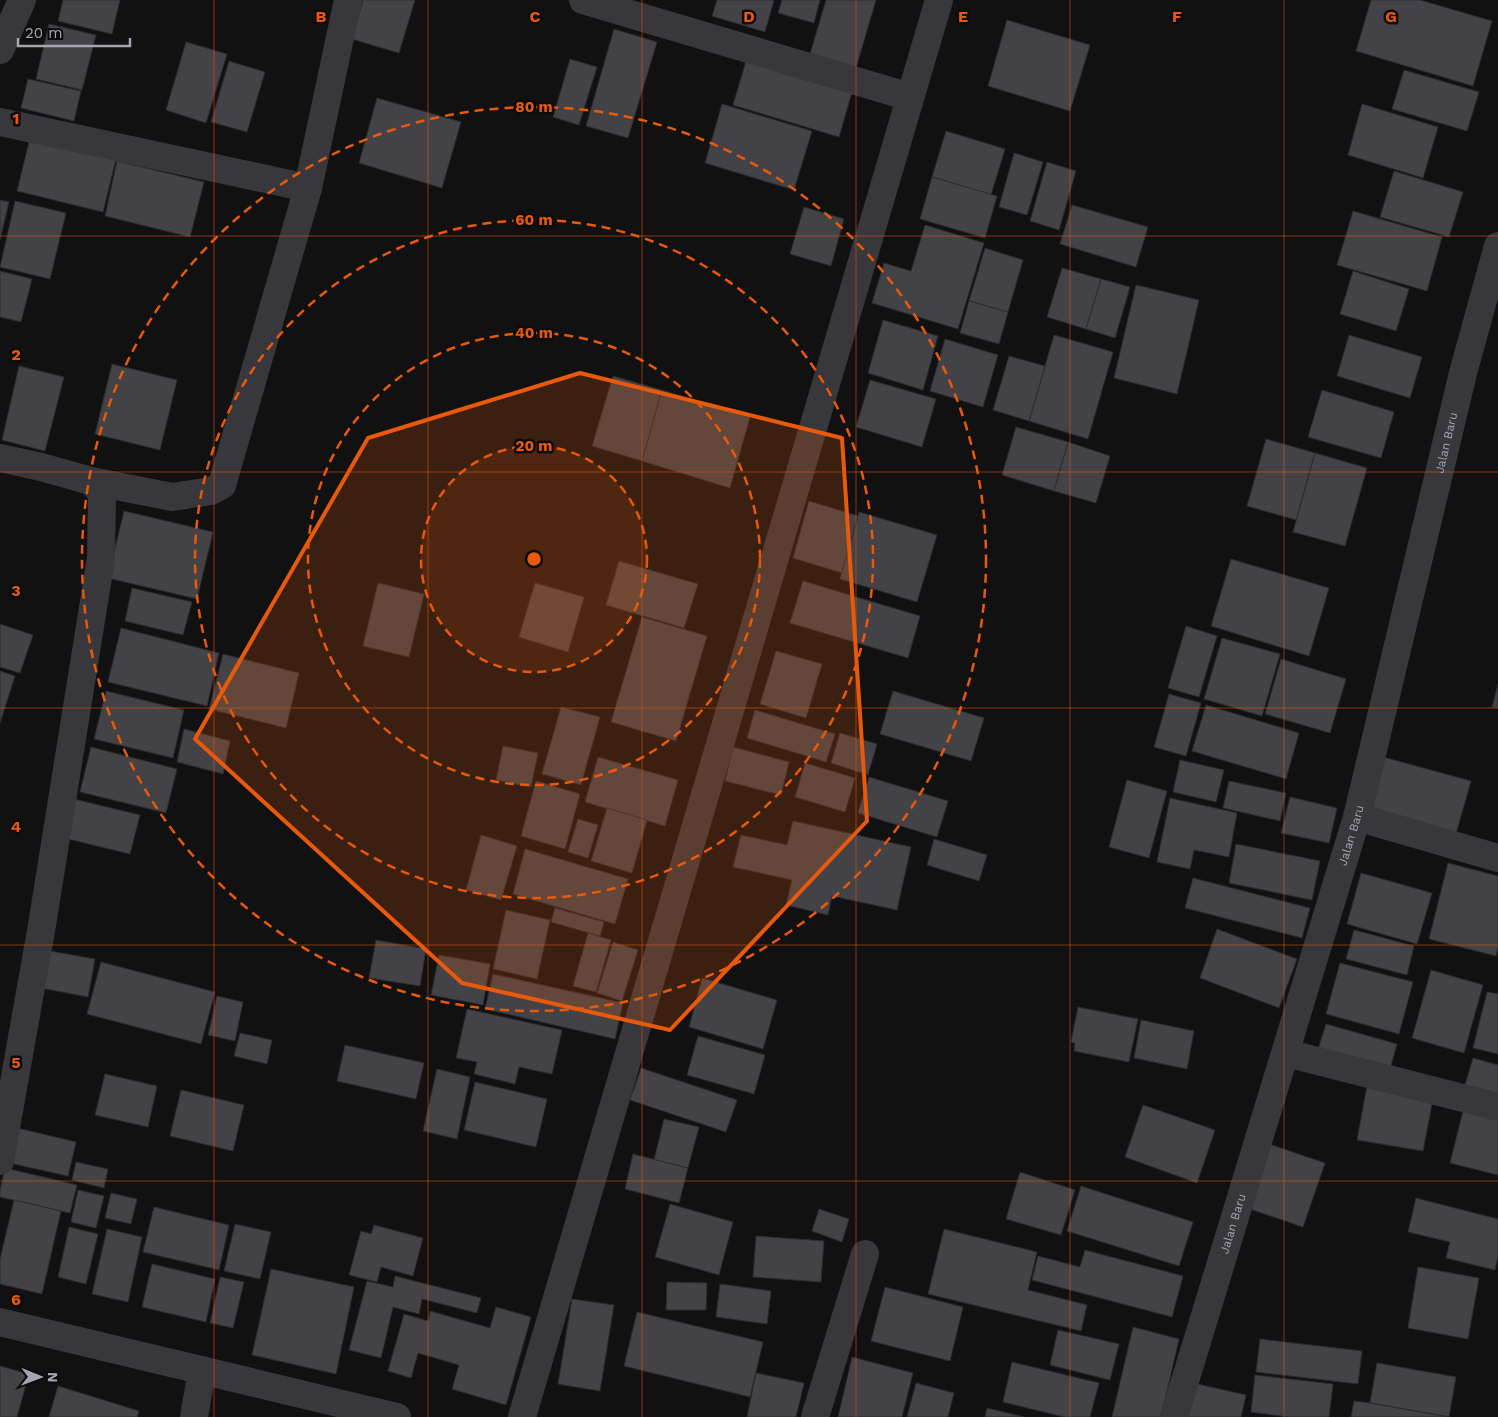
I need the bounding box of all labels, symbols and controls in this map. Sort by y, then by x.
text: B [316,7,327,26]
text: C [530,7,541,26]
text: D [743,7,755,26]
text: E [958,7,968,26]
text: F [1172,7,1182,26]
text: G [1385,7,1397,26]
scale bar [18,15,130,47]
text: 20 m [25,24,63,42]
text: 80 m [515,98,553,116]
text: 1 [13,109,19,128]
text: 60 m [515,211,553,229]
text: 40 m [515,324,553,342]
text: 2 [11,345,21,364]
street label: Jalan Baru [1432,411,1460,475]
text: 20 m [515,437,553,455]
centre of rings [525,550,543,568]
text: 3 [11,581,21,600]
street label: Jalan Baru [1336,804,1367,867]
text: 4 [11,817,21,836]
text: 5 [11,1053,21,1072]
street label: Jalan Baru [1217,1192,1249,1256]
text: 6 [11,1290,21,1309]
north arrow [15,1352,65,1402]
text: N [45,1372,61,1383]

